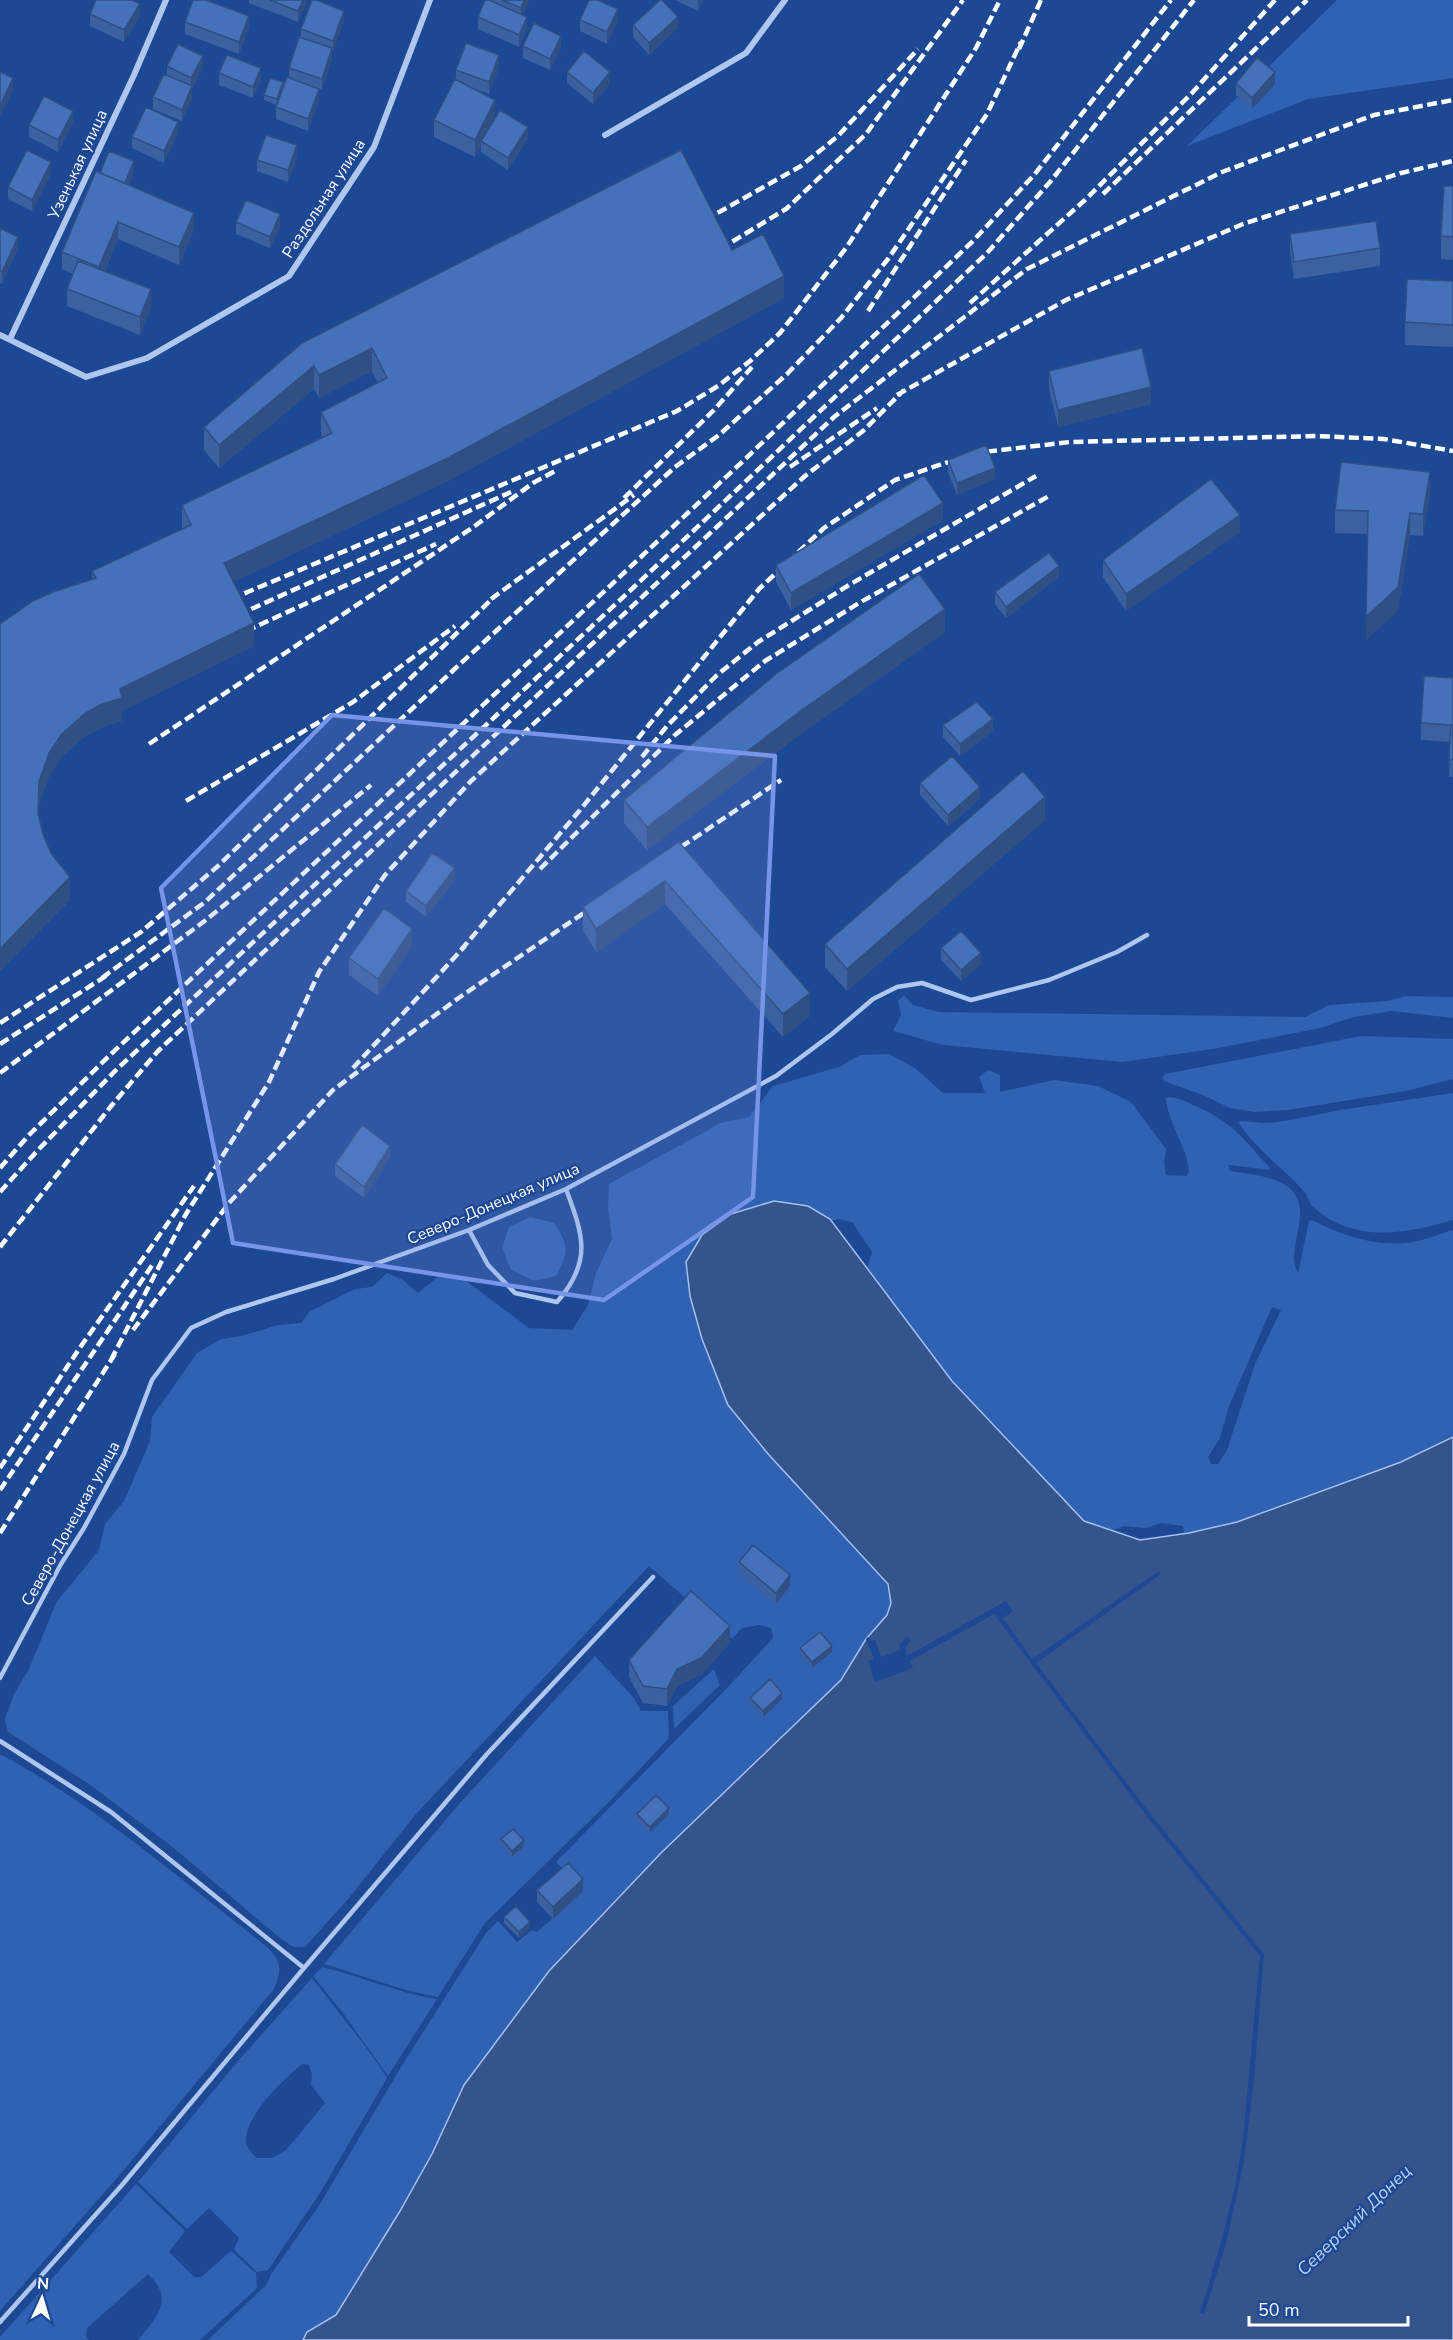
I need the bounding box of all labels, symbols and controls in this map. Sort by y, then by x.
street label: Узенькая улица [42,106,113,224]
street label: Раздольная улица [277,135,371,262]
street label: Северо-Донецкая улица [404,1158,583,1250]
street label: Северо-Донецкая улица [16,1437,125,1610]
water label: Северский Донец [1291,2159,1417,2281]
north arrow [12,2268,72,2328]
text: N [36,2273,50,2295]
scale bar [1249,2289,1408,2327]
text: 50 m [1258,2298,1300,2322]

